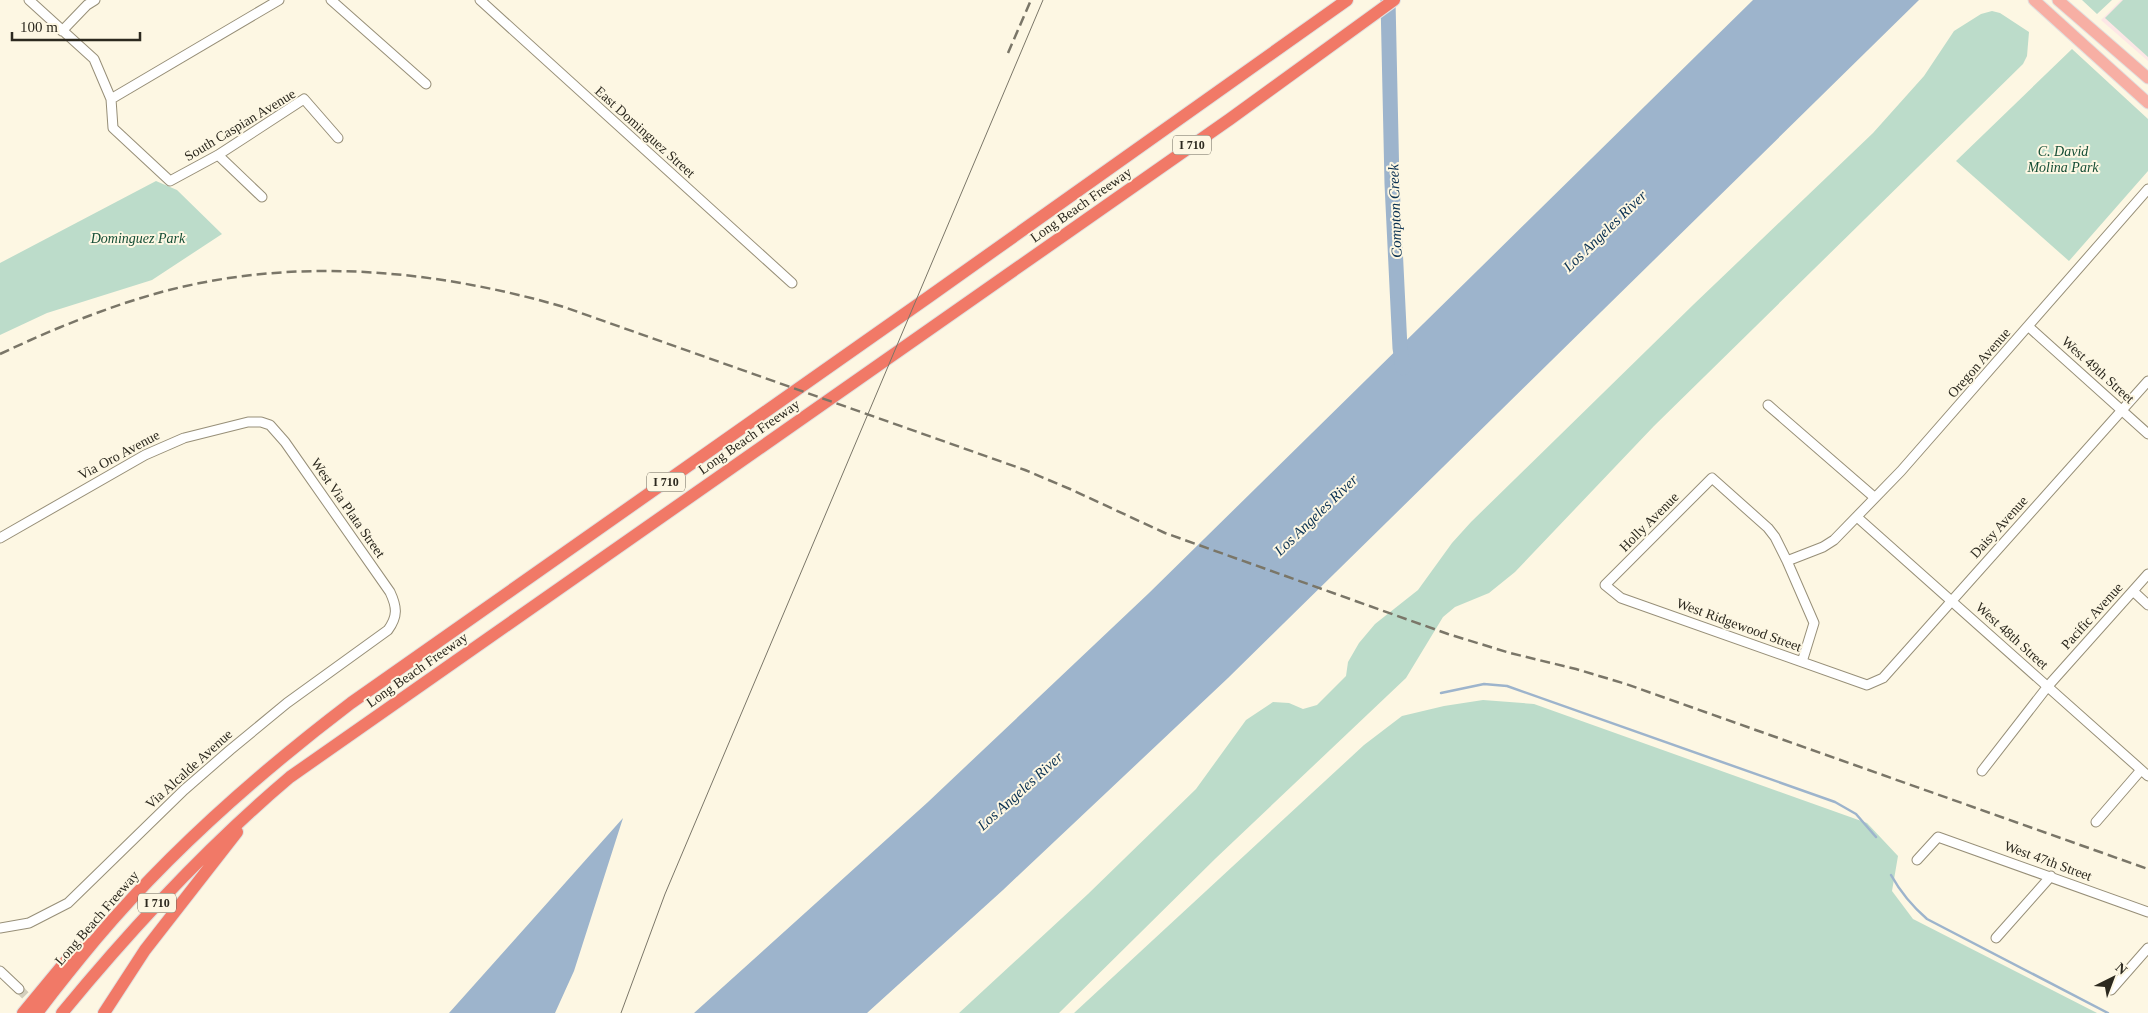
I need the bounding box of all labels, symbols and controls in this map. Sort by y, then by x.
scale bar [12,10,140,42]
text: 100 m [20,19,58,35]
street label: East Dominguez Street [592,83,698,181]
street label: South Caspian Avenue [182,86,298,164]
road number: I 710 [1173,136,1211,154]
park label: C. David Molina Park [2026,144,2099,175]
water label: Compton Creek [1385,163,1405,258]
street label: Long Beach Freeway [1028,165,1134,245]
water label: Los Angeles River [1560,187,1650,275]
park label: Dominguez Park [90,231,186,246]
street label: Oregon Avenue [1945,325,2013,401]
street label: West 49th Street [2059,334,2137,406]
street label: Long Beach Freeway [696,397,802,477]
street label: Via Oro Avenue [76,427,162,483]
street label: West Via Plata Street [308,455,388,561]
water label: Los Angeles River [1271,471,1361,559]
road number: I 710 [647,472,685,492]
street label: Holly Avenue [1616,489,1682,555]
street label: Daisy Avenue [1967,493,2031,561]
street label: Pacific Avenue [2058,580,2126,652]
street label: West Ridgewood Street [1674,595,1804,655]
street label: West 48th Street [1973,600,2051,672]
street label: Long Beach Freeway [364,630,470,710]
street label: Via Alcalde Avenue [143,726,235,812]
water label: Los Angeles River [973,749,1066,834]
street label: West 47th Street [2002,838,2094,884]
street label: Long Beach Freeway [52,868,142,968]
road number: I 710 [138,894,176,912]
north arrow [2088,953,2138,1003]
text: N [2113,960,2130,978]

